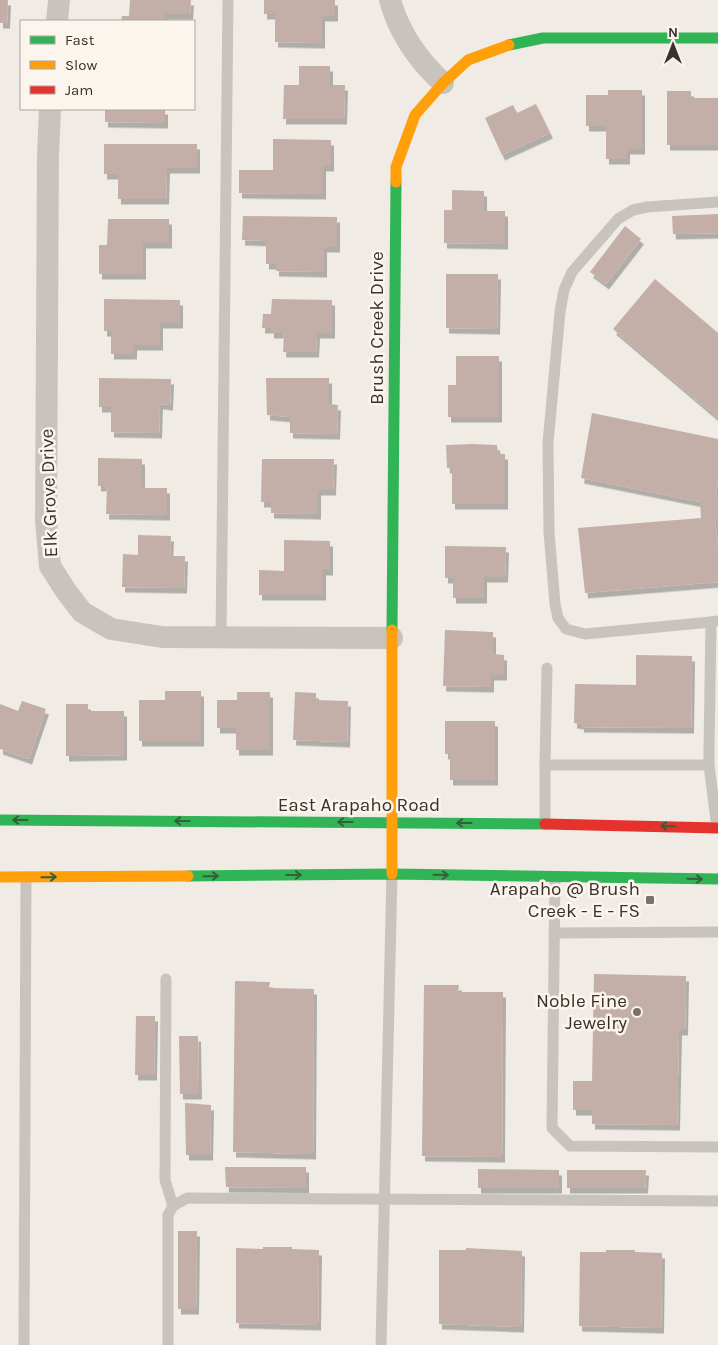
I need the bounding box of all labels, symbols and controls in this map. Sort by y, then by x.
legend [20,20,195,110]
north arrow [648,20,698,70]
text: N [668,24,678,41]
text: Fast [65,31,95,49]
text: Slow [65,56,97,74]
text: Jam [65,81,93,99]
street label: Brush Creek Drive [366,251,388,405]
street label: Elk Grove Drive [36,428,62,558]
street label: East Arapaho Road [278,794,440,816]
one-way arrow [12,815,28,825]
one-way arrow [174,816,190,826]
one-way arrow [337,817,353,827]
one-way arrow [457,818,473,828]
one-way arrow [660,822,676,831]
one-way arrow [286,870,302,880]
one-way arrow [432,870,448,880]
one-way arrow [203,871,219,880]
one-way arrow [40,872,56,882]
one-way arrow [687,874,703,884]
place label: Arapaho @ Brush Creek - E - FS [490,878,640,922]
marker: Arapaho @ Brush Creek - E - FS [644,894,656,906]
place label: Noble Fine Jewelry [536,990,627,1034]
marker: Noble Fine Jewelry [631,1006,643,1018]

